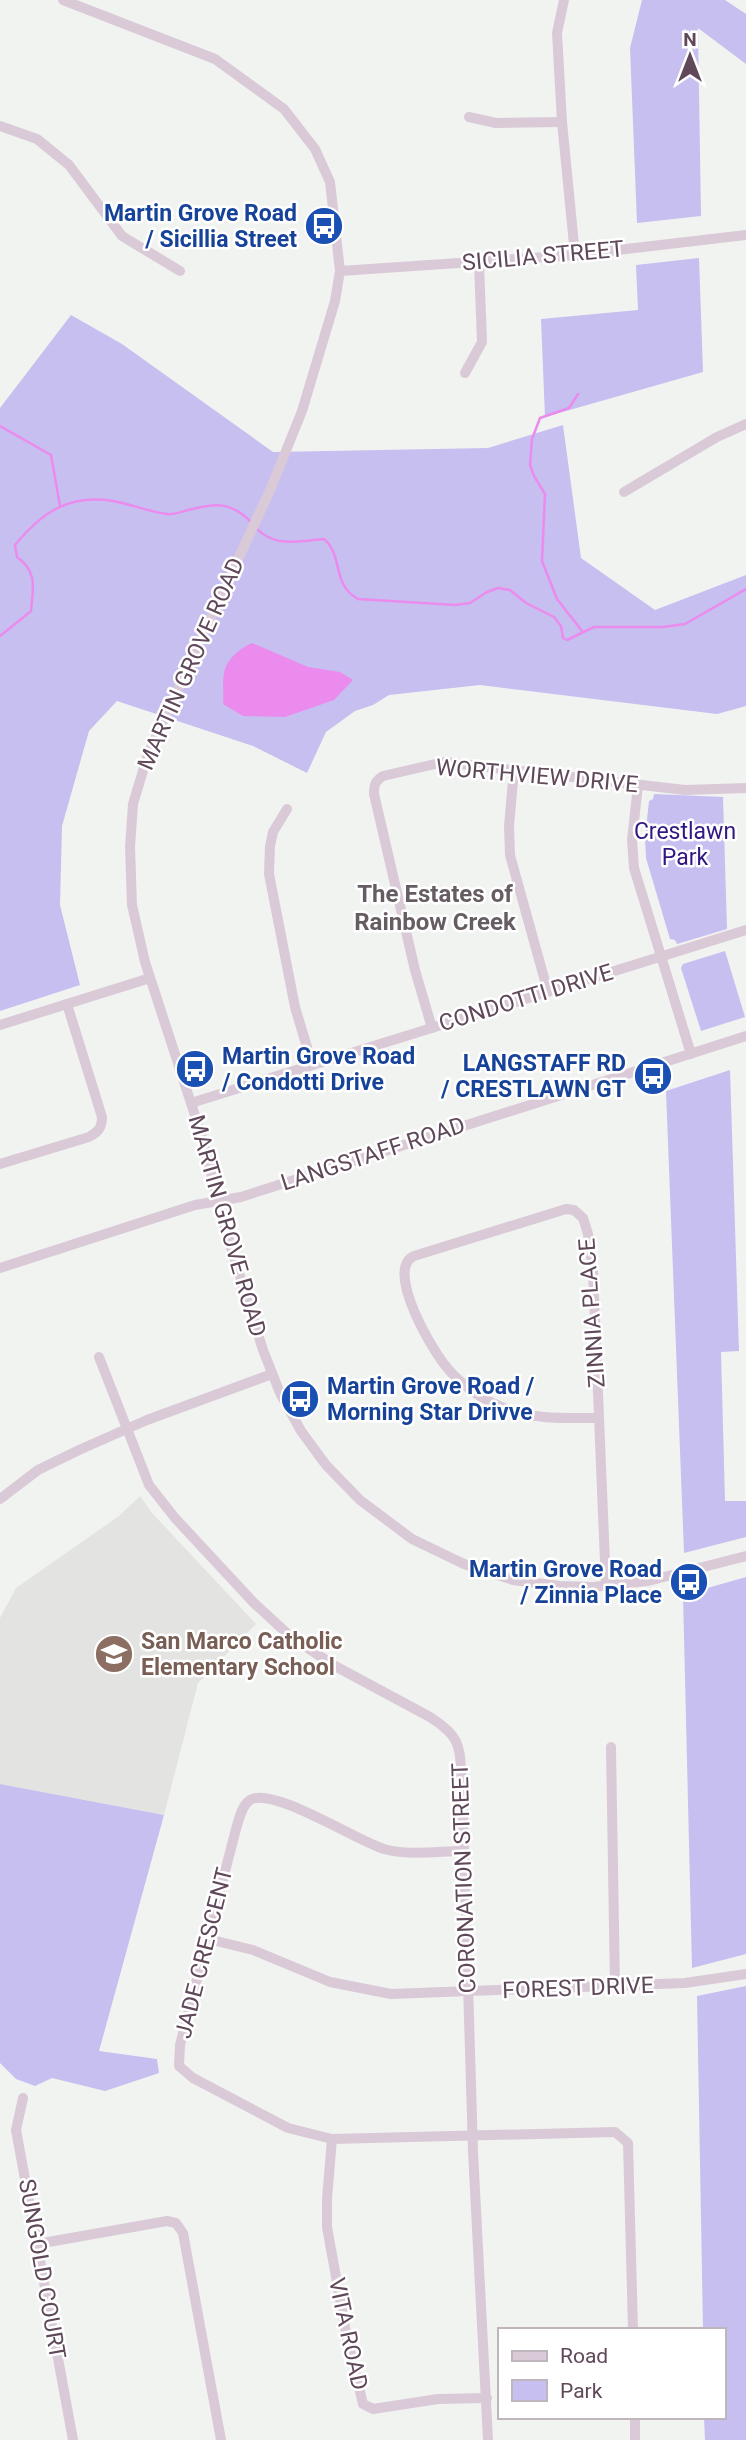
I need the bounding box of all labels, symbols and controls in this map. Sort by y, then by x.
north arrow [655,21,725,91]
text: N [683,28,697,51]
place label: Martin Grove Road / Sicillia Street [104,200,297,253]
bus stop icon: Martin Grove Road / Sicillia Street [303,205,345,247]
street label: SICILIA STREET [461,235,625,277]
street label: MARTIN GROVE ROAD [132,554,250,774]
street label: WORTHVIEW DRIVE [435,754,639,798]
park label: Crestlawn Park [634,818,736,871]
district label: The Estates of Rainbow Creek [354,880,517,936]
street label: CONDOTTI DRIVE [436,959,616,1037]
place label: Martin Grove Road / Condotti Drive [221,1043,415,1096]
bus stop icon: Martin Grove Road / Condotti Drive [174,1048,216,1090]
place label: LANGSTAFF RD / CRESTLAWN GT [440,1050,626,1103]
bus stop icon: LANGSTAFF RD / CRESTLAWN GT [632,1055,674,1097]
street label: LANGSTAFF ROAD [277,1111,469,1197]
street label: MARTIN GROVE ROAD [182,1112,272,1340]
street label: ZINNIA PLACE [573,1237,611,1389]
place label: Martin Grove Road / Morning Star Drivve [327,1373,535,1426]
bus stop icon: Martin Grove Road / Morning Star Drivve [279,1378,321,1420]
place label: Martin Grove Road / Zinnia Place [469,1556,662,1609]
bus stop icon: Martin Grove Road / Zinnia Place [668,1561,710,1603]
place label: San Marco Catholic Elementary School [141,1628,343,1681]
school or university icon: San Marco Catholic Elementary School [93,1633,135,1675]
street label: CORONATION STREET [446,1762,482,1994]
street label: JADE CRESCENT [170,1865,238,2041]
street label: FOREST DRIVE [502,1972,654,2004]
street label: SUNGOLD COURT [13,2177,71,2361]
street label: VITA ROAD [323,2275,373,2393]
legend [498,2328,725,2419]
text: Road [560,2344,608,2368]
text: Park [560,2379,603,2403]

